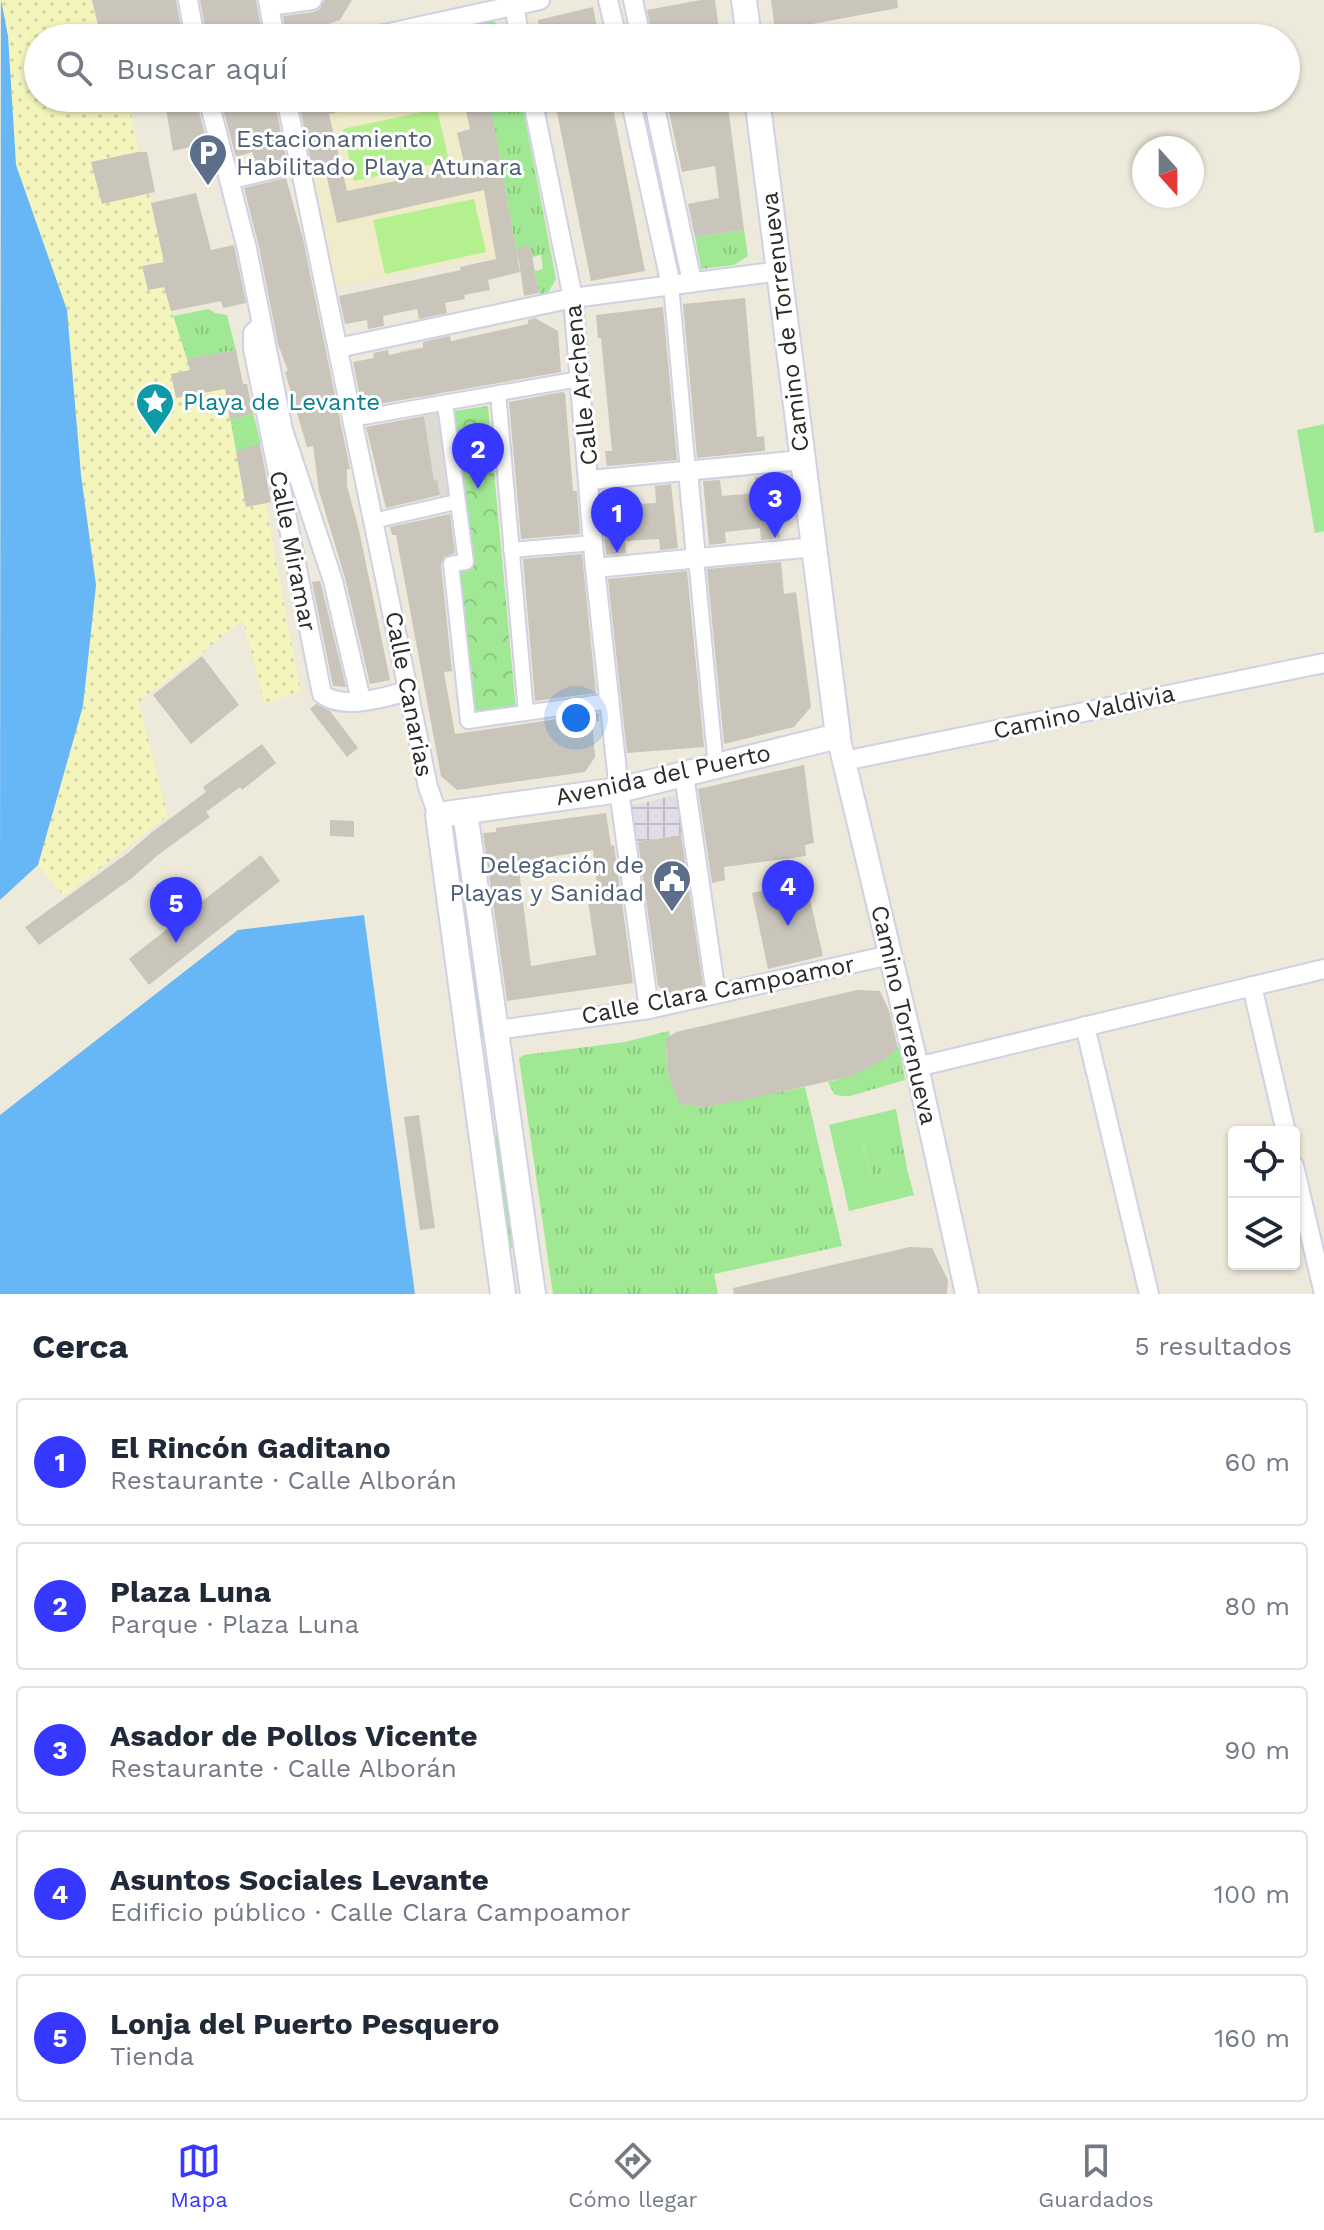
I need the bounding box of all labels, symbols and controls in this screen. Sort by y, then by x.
search box [24,24,1300,112]
icon: search [52,46,96,90]
text: Buscar aquí [116,51,288,86]
place label: Estacionamiento Habilitado Playa Atunara [236,125,522,181]
parking icon: Estacionamiento Habilitado Playa Atunara [187,132,229,187]
north arrow [1132,136,1204,208]
street label: Camino de Torrenueva [755,191,815,453]
street label: Calle Archena [559,303,603,467]
place icon: Playa de Levante [134,381,176,436]
place label: Playa de Levante [183,388,380,416]
pin: 2 [452,423,504,489]
street label: Calle Miramar [264,468,322,634]
pin: 3 [749,472,801,538]
pin: 1 [591,487,643,553]
street label: Calle Canarias [379,609,439,779]
street label: Camino Valdivia [991,679,1177,745]
your location [556,698,596,738]
street label: Avenida del Puerto [553,739,773,811]
place label: Delegación de Playas y Sanidad [450,851,644,907]
public building icon: Delegación de Playas y Sanidad [651,858,693,913]
pin: 4 [762,860,814,926]
pin: 5 [150,877,202,943]
street label: Camino Torrenueva [865,903,943,1127]
street label: Calle Clara Campoamor [579,950,857,1030]
map controls [1228,1126,1300,1270]
button: locate [1228,1126,1300,1198]
button: layers [1228,1198,1300,1270]
text: Cerca [32,1326,128,1366]
text: 5 resultados [1134,1331,1292,1361]
text: El Rincón Gaditano [110,1430,391,1465]
text: 1 [54,1447,66,1477]
text: 60 m [1224,1447,1290,1477]
text: Restaurante · Calle Alborán [110,1465,457,1495]
text: Plaza Luna [110,1574,271,1609]
text: 2 [52,1591,68,1621]
text: 80 m [1224,1591,1290,1621]
text: Parque · Plaza Luna [110,1609,359,1639]
text: Asador de Pollos Vicente [110,1718,478,1753]
text: 3 [52,1735,68,1765]
text: 90 m [1224,1735,1290,1765]
text: Restaurante · Calle Alborán [110,1753,457,1783]
text: Asuntos Sociales Levante [110,1862,489,1897]
text: 4 [52,1879,68,1909]
text: 100 m [1214,1879,1290,1909]
text: Edificio público · Calle Clara Campoamor [110,1897,631,1927]
text: Lonja del Puerto Pesquero [110,2006,499,2041]
text: 5 [52,2023,68,2053]
text: 160 m [1214,2023,1290,2053]
text: Tienda [110,2041,194,2071]
tab: Mapa [170,2139,228,2212]
tab: Cómo llegar [568,2139,698,2212]
tab: Guardados [1038,2139,1154,2212]

